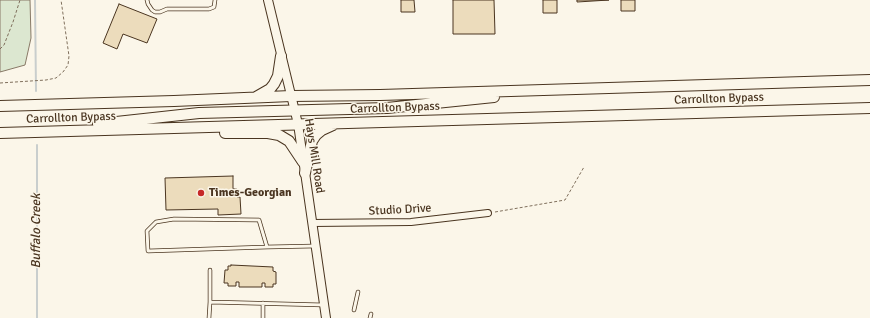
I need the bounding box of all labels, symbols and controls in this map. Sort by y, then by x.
street label: Carrollton Bypass [674,90,764,108]
street label: Carrollton Bypass [350,99,440,117]
street label: Carrollton Bypass [26,109,116,127]
street label: Hays Mill Road [301,117,327,195]
place label: Times-Georgian [209,186,292,200]
marker: Times-Georgian [196,188,206,198]
water label: Buffalo Creek [29,193,45,269]
street label: Studio Drive [368,201,432,219]

